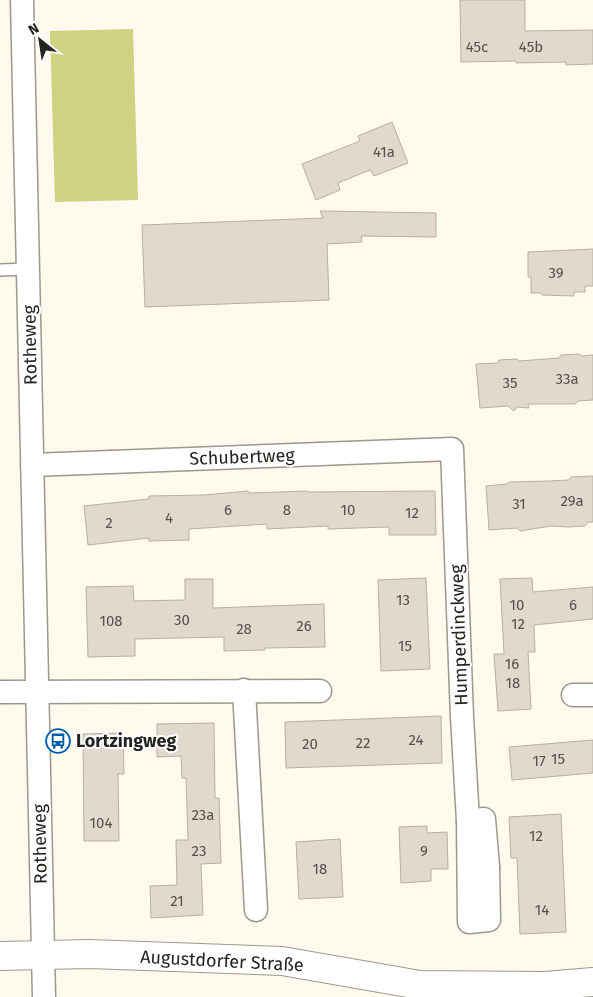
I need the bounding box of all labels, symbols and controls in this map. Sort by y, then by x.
north arrow [15,15,65,65]
text: N [25,19,42,39]
house number: 45c [466,38,488,56]
house number: 45b [519,38,543,56]
house number: 41a [373,143,395,161]
house number: 39 [548,264,564,282]
street label: Rotheweg [18,304,42,385]
house number: 33a [555,370,579,388]
house number: 35 [502,374,518,392]
street label: Schubertweg [189,444,296,470]
house number: 29a [560,492,584,510]
house number: 31 [512,495,526,513]
house number: 6 [224,501,232,519]
house number: 8 [283,501,291,519]
house number: 10 [341,501,355,519]
house number: 12 [405,504,419,522]
house number: 4 [165,509,173,527]
house number: 2 [105,514,113,532]
street label: Humperdinckweg [446,563,472,706]
house number: 13 [396,591,410,609]
house number: 10 [510,596,524,614]
house number: 6 [569,596,577,614]
house number: 30 [174,611,190,629]
house number: 108 [99,612,123,630]
house number: 12 [511,615,525,633]
house number: 26 [296,617,312,635]
house number: 28 [236,620,252,638]
house number: 15 [398,637,412,655]
house number: 16 [505,655,519,673]
house number: 18 [506,674,520,692]
bus stop icon: Lortzingweg [45,728,71,754]
place label: Lortzingweg [76,730,177,752]
house number: 24 [408,731,424,749]
house number: 22 [356,734,370,752]
house number: 20 [302,735,318,753]
house number: 15 [551,750,565,768]
house number: 17 [532,752,546,770]
street label: Rotheweg [28,803,52,884]
house number: 23a [192,806,215,824]
house number: 104 [90,814,112,832]
house number: 12 [529,827,543,845]
house number: 23 [192,842,206,860]
house number: 9 [420,842,428,860]
house number: 18 [313,860,327,878]
house number: 21 [170,892,184,910]
house number: 14 [535,901,549,919]
street label: Augustdorfer Straße [140,946,304,976]

